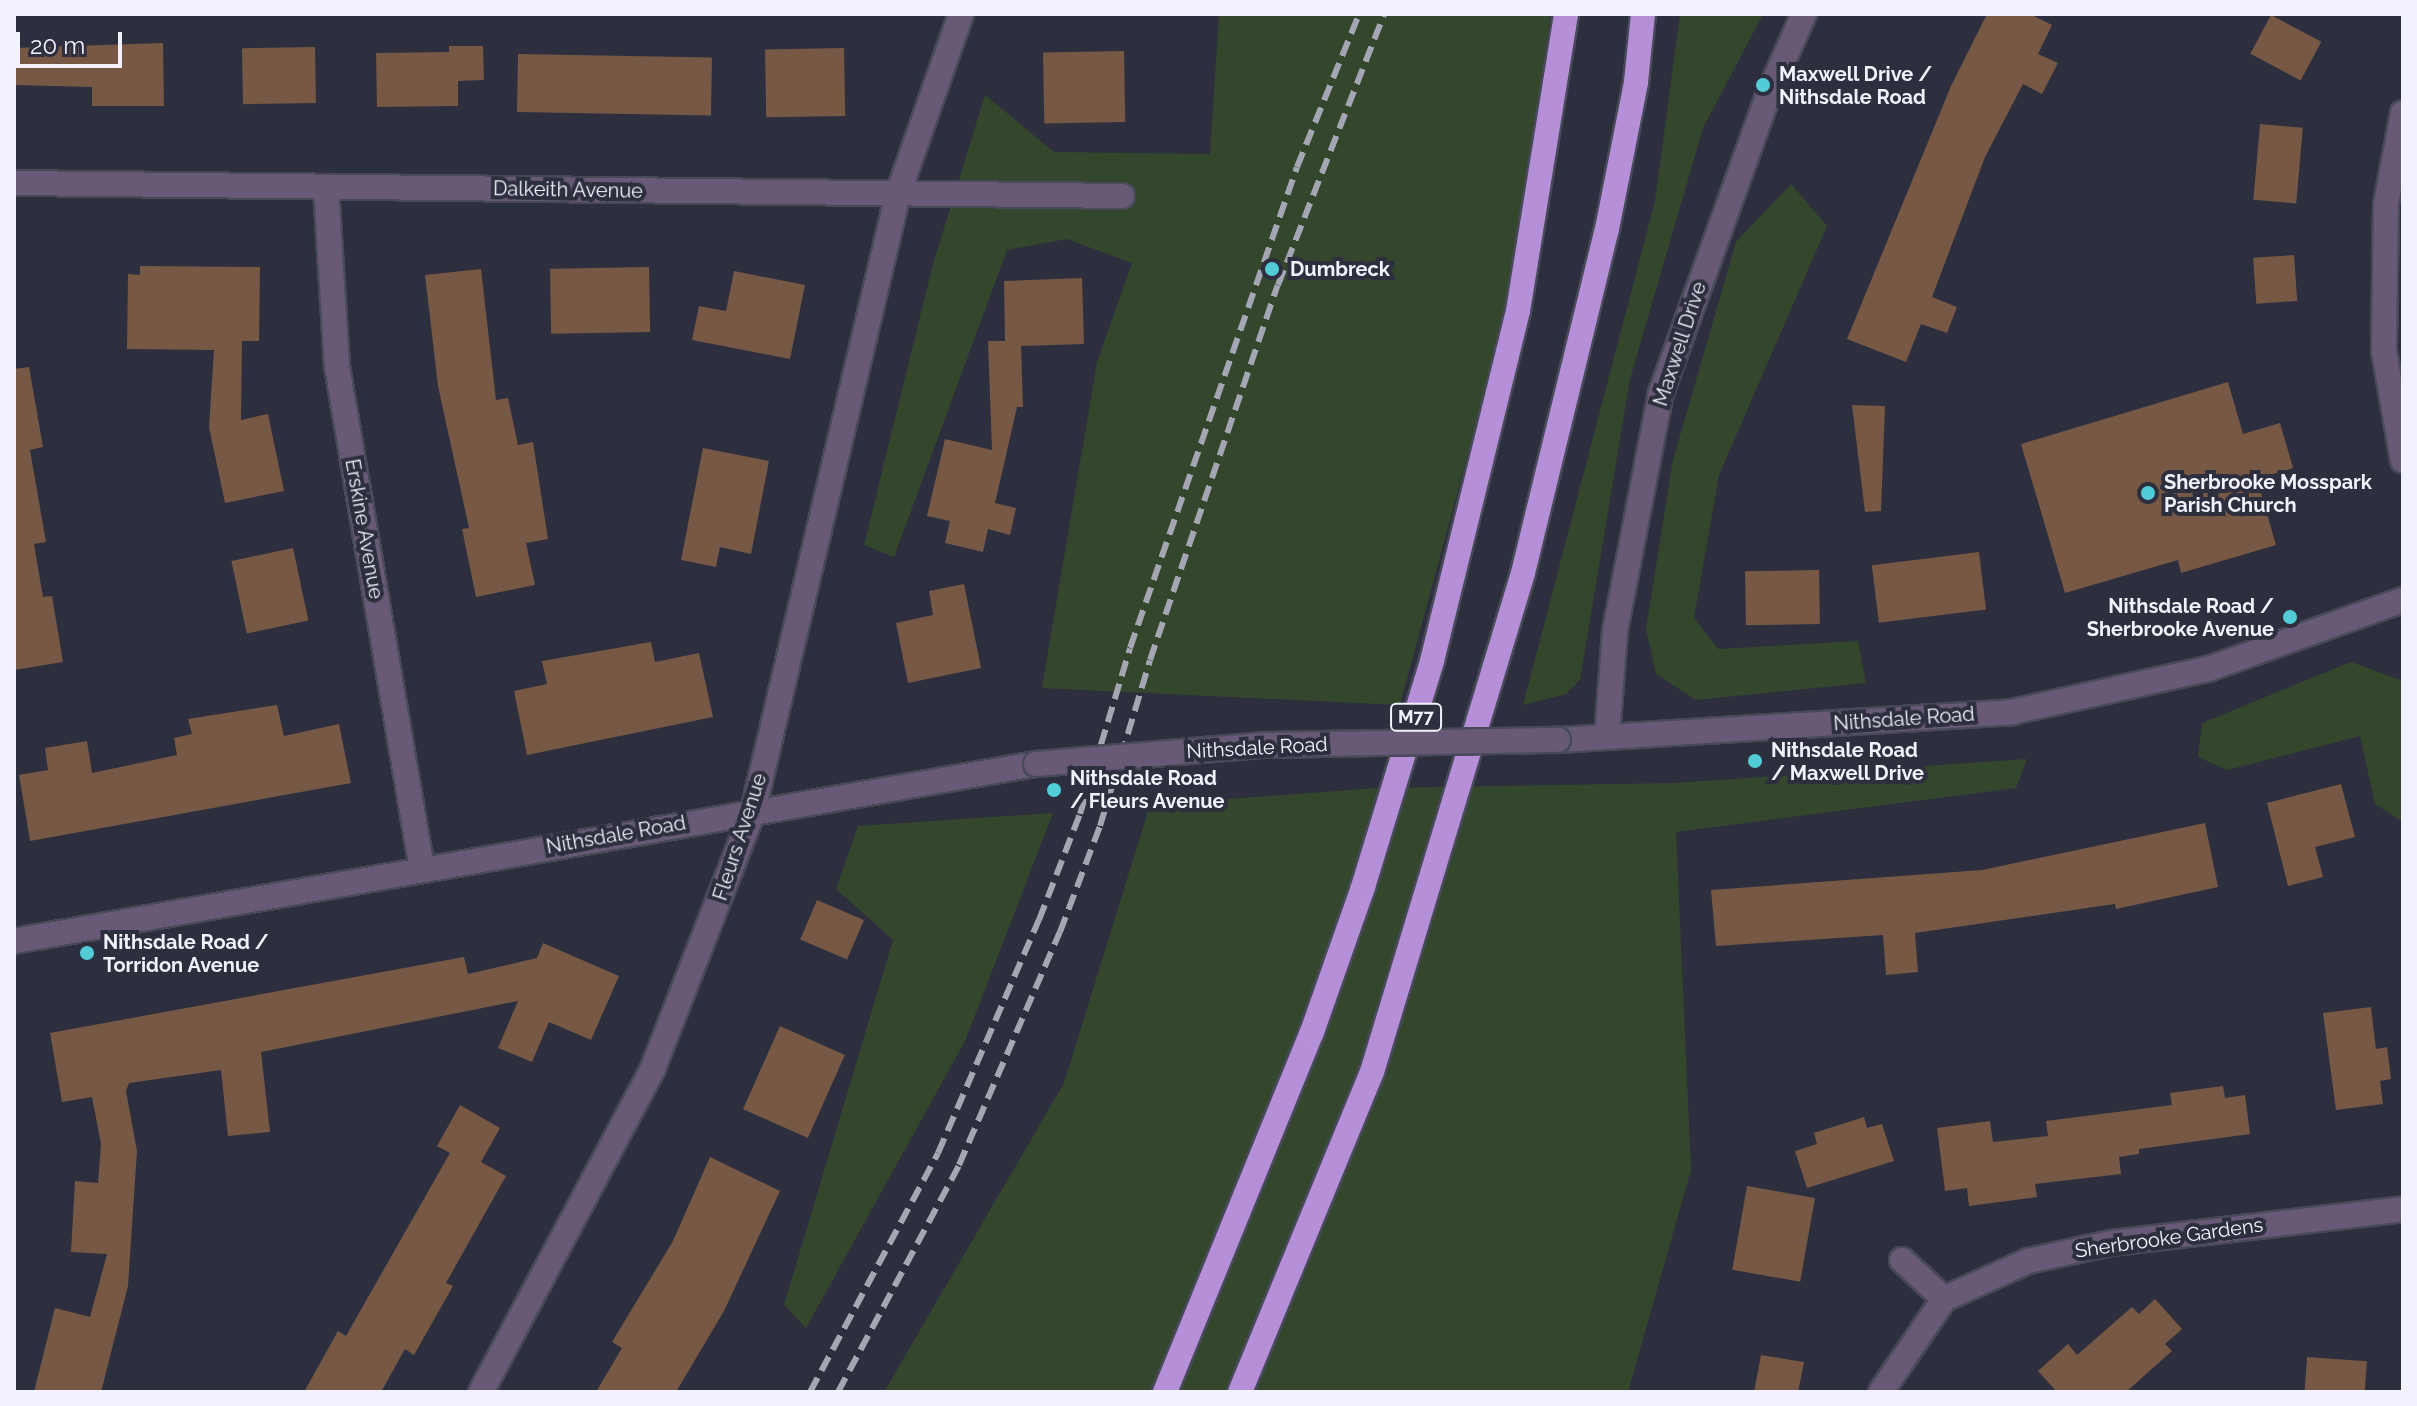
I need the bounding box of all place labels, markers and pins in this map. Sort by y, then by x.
place label: Maxwell Drive / Nithsdale Road [1779,62,1933,109]
marker: Maxwell Drive / Nithsdale Road [1754,76,1772,94]
place label: Dumbreck [1290,257,1390,281]
marker: Dumbreck [1261,258,1283,280]
place label: Sherbrooke Mosspark Parish Church [2164,470,2372,517]
marker: Sherbrooke Mosspark Parish Church [2139,484,2157,502]
place label: Nithsdale Road / Sherbrooke Avenue [2086,594,2274,641]
marker: Nithsdale Road / Sherbrooke Avenue [2281,608,2299,626]
place label: Nithsdale Road / Maxwell Drive [1771,738,1925,785]
marker: Nithsdale Road / Maxwell Drive [1746,752,1764,770]
place label: Nithsdale Road / Fleurs Avenue [1070,766,1225,813]
marker: Nithsdale Road / Fleurs Avenue [1045,781,1063,799]
place label: Nithsdale Road / Torridon Avenue [103,930,269,977]
marker: Nithsdale Road / Torridon Avenue [78,944,96,962]

